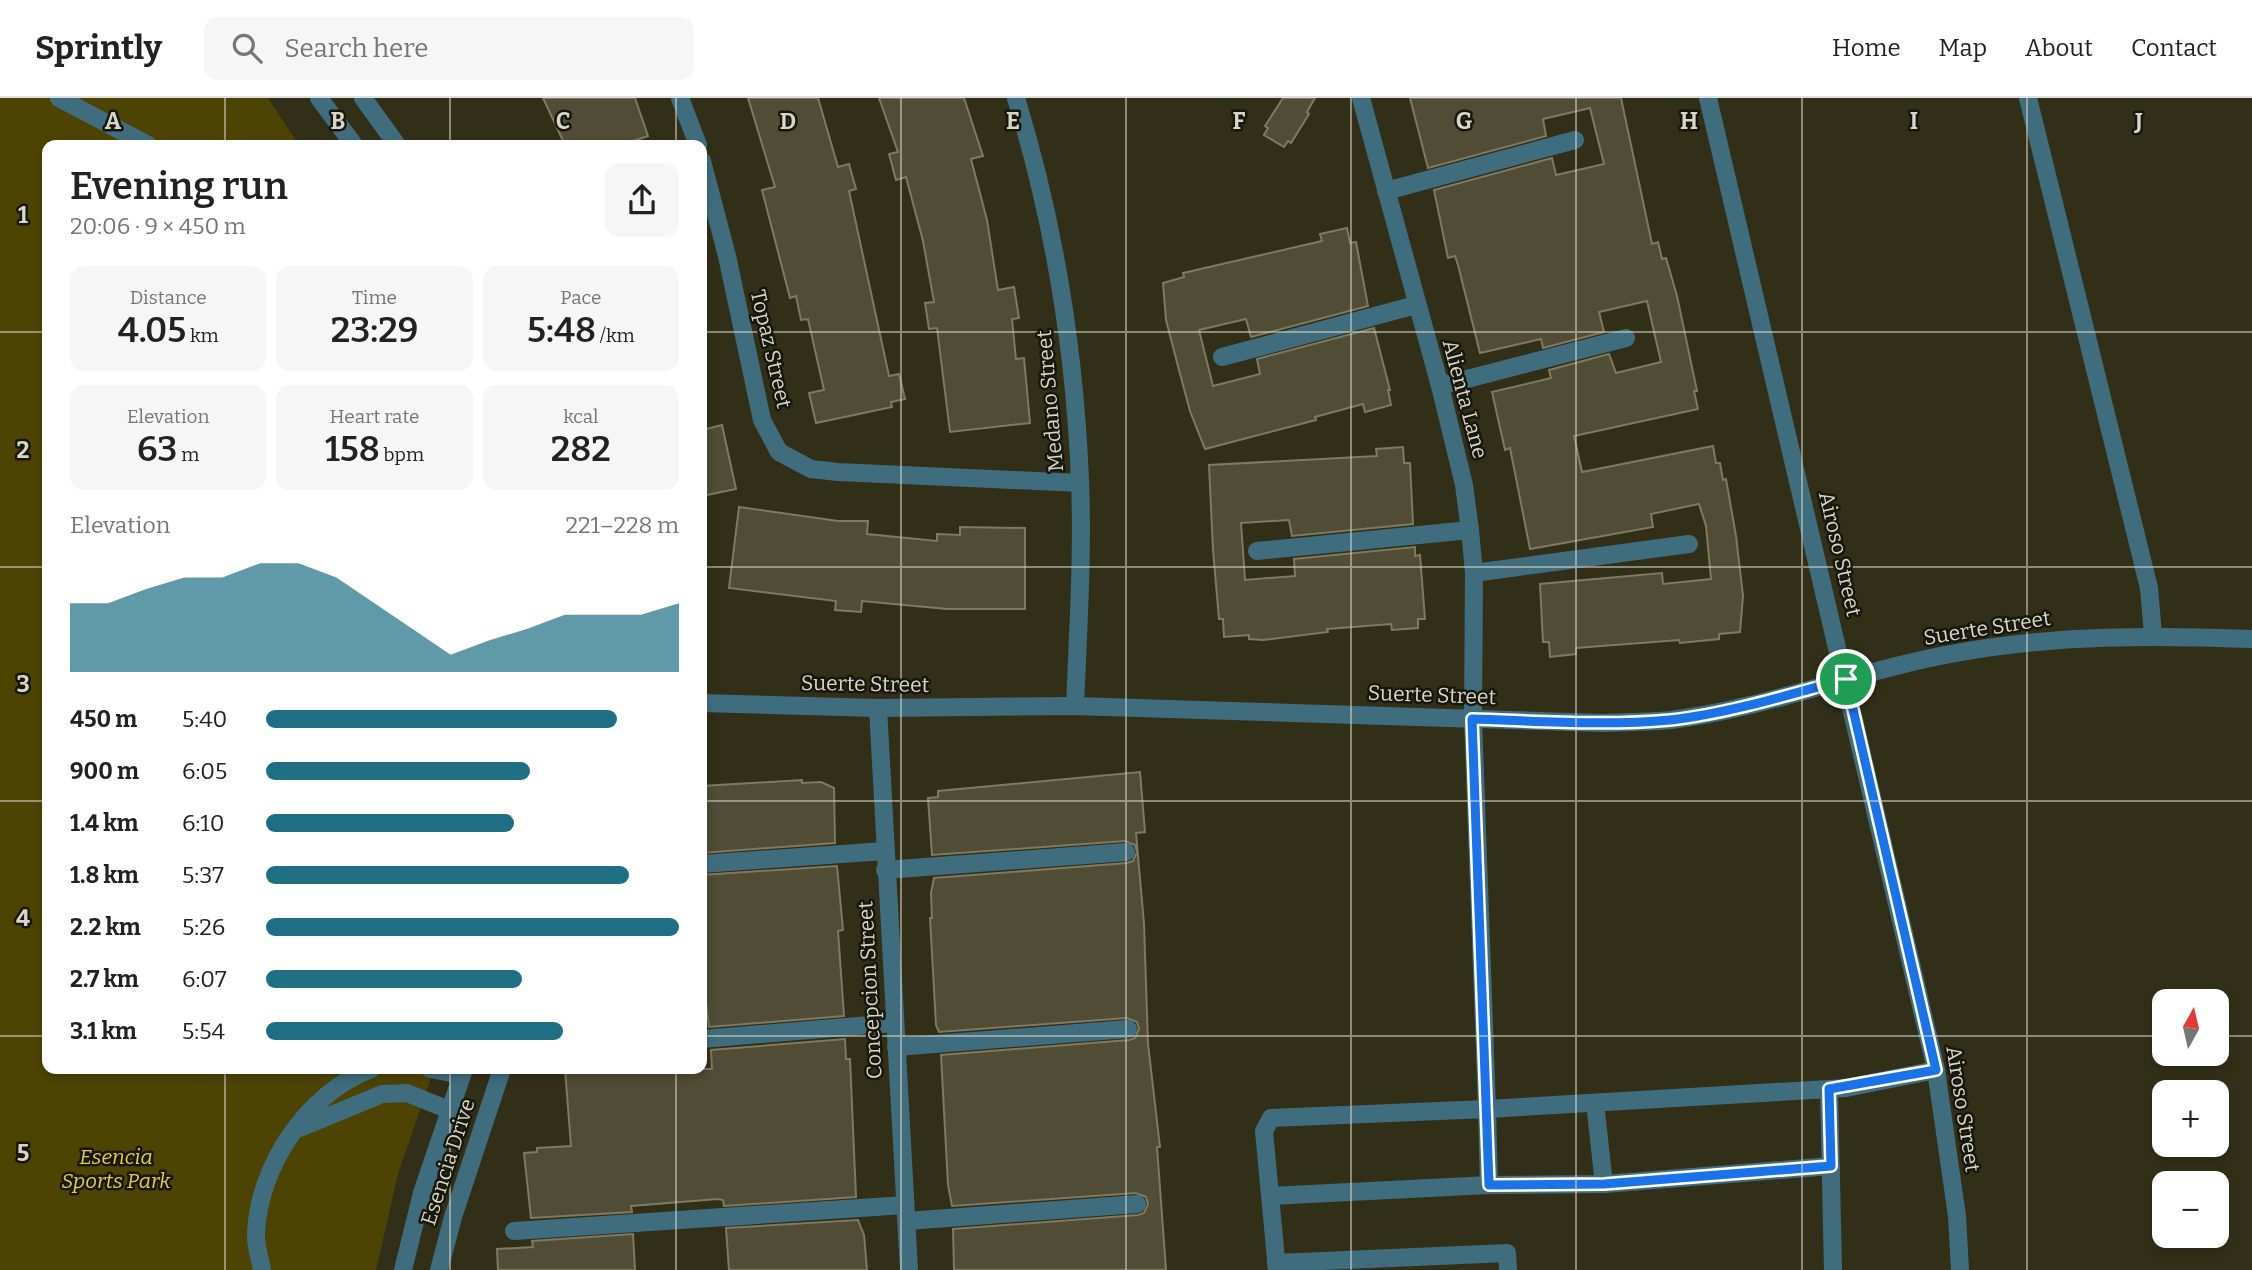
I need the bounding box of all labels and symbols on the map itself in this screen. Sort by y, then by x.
text: A [105,107,122,135]
text: B [331,107,345,135]
text: C [556,107,570,135]
text: D [780,107,796,135]
text: E [1006,107,1020,135]
text: F [1233,107,1246,135]
text: G [1456,107,1473,135]
text: H [1680,107,1698,135]
text: I [1910,107,1918,135]
text: J [2133,107,2143,135]
text: 1 [18,201,28,229]
street label: Topaz Street [745,287,797,411]
street label: Medano Street [1031,329,1069,473]
street label: Alienta Lane [1437,337,1493,461]
text: 2 [17,436,30,464]
street label: Airoso Street [1813,489,1867,619]
street label: Suerte Street [1922,605,2053,651]
pin [1816,649,1876,709]
text: 3 [16,670,30,698]
street label: Suerte Street [801,670,930,698]
street label: Suerte Street [1367,680,1497,710]
street label: Concepcion Street [852,900,888,1080]
text: 4 [16,904,30,932]
north arrow [2152,989,2230,1066]
street label: Airoso Street [1940,1044,1986,1174]
street label: Esencia Drive [415,1096,481,1228]
text: 5 [17,1139,29,1167]
park label: Esencia Sports Park [61,1144,171,1194]

